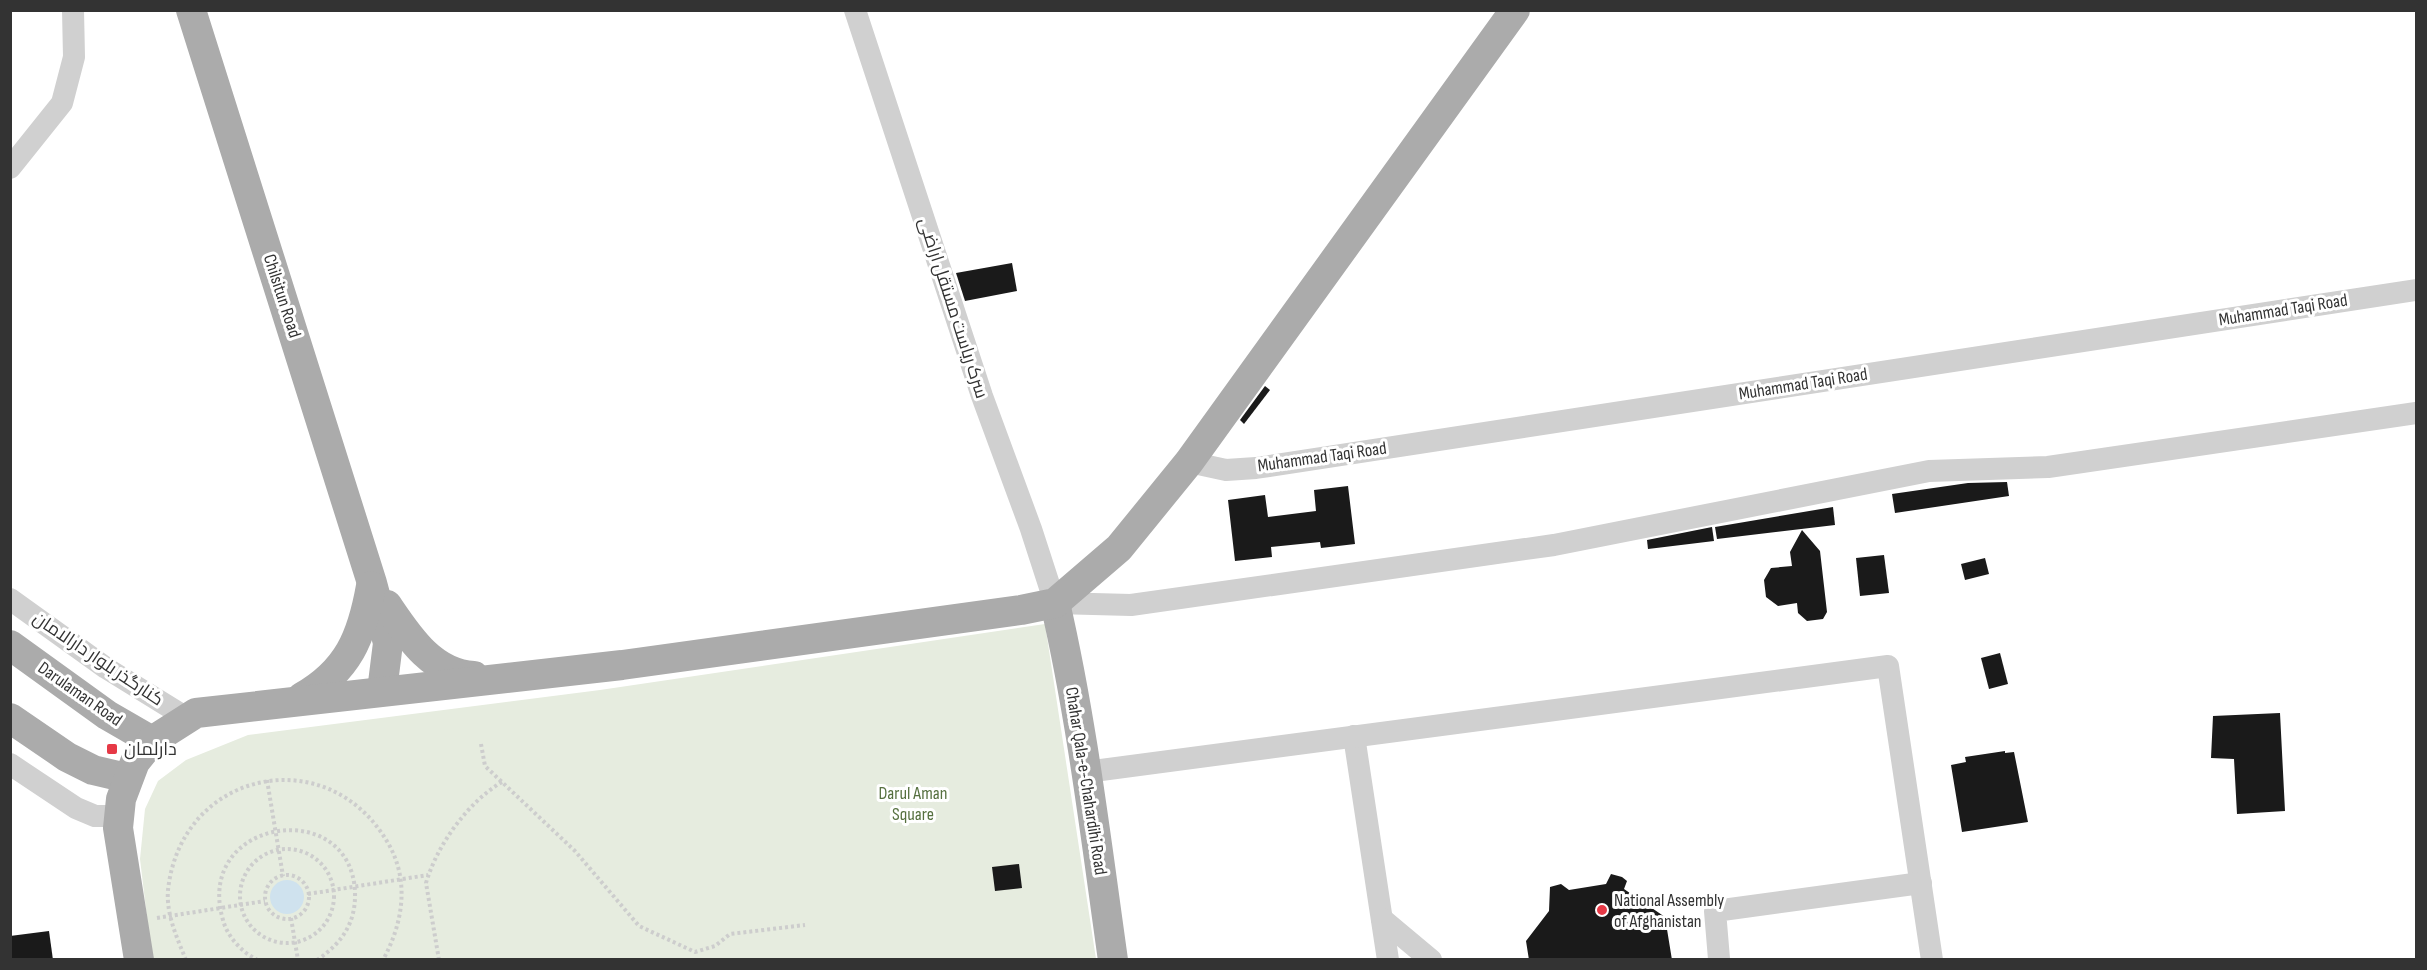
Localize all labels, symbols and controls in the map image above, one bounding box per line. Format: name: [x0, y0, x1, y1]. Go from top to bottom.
street label: سرک ریاست مستقل اراضی: [914, 215, 992, 401]
street label: Chilsitun Road: [259, 252, 305, 340]
street label: Muhammad Taqi Road: [2217, 289, 2349, 331]
street label: Muhammad Taqi Road: [1737, 363, 1869, 405]
street label: Muhammad Taqi Road: [1256, 438, 1388, 476]
street label: کنارگذر بلوار دارالامان: [29, 608, 167, 710]
street label: Darulaman Road: [34, 657, 126, 731]
street label: Chahar Qala-e-Chahardihi Road: [1061, 685, 1111, 877]
place label: دارلمان: [124, 739, 177, 760]
marker: دارلمان: [105, 742, 119, 756]
park label: Darul Aman Square: [879, 783, 947, 825]
place label: National Assembly of Afghanistan: [1614, 890, 1724, 932]
marker: National Assembly of Afghanistan: [1595, 903, 1609, 917]

